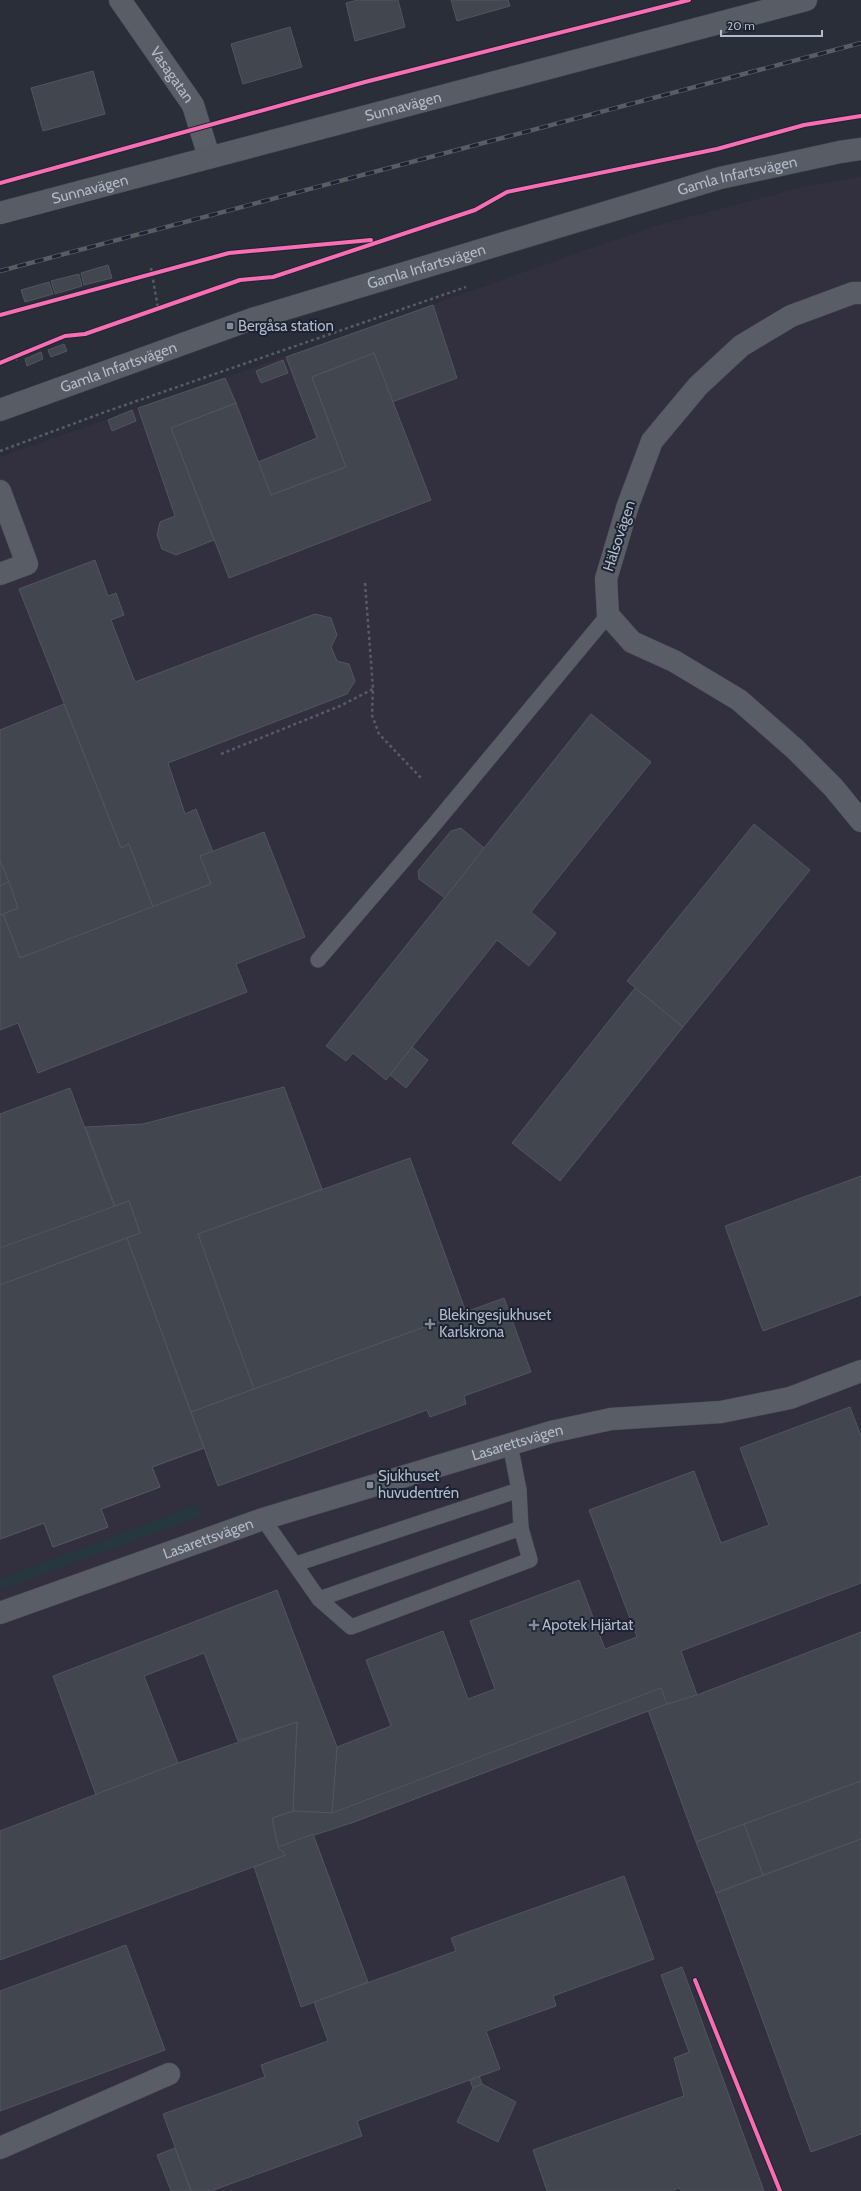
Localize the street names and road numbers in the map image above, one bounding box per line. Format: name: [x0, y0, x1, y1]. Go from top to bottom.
street label: Vasagatan: [146, 43, 198, 106]
street label: Sunnavägen: [363, 88, 443, 125]
street label: Gamla Infartsvägen: [675, 153, 799, 199]
street label: Sunnavägen: [50, 171, 130, 208]
street label: Gamla Infartsvägen: [365, 240, 488, 293]
street label: Gamla Infartsvägen: [58, 338, 179, 397]
street label: Hälsovägen: [599, 498, 639, 574]
street label: Lasarettsvägen: [469, 1421, 565, 1464]
street label: Lasarettsvägen: [160, 1514, 256, 1563]

